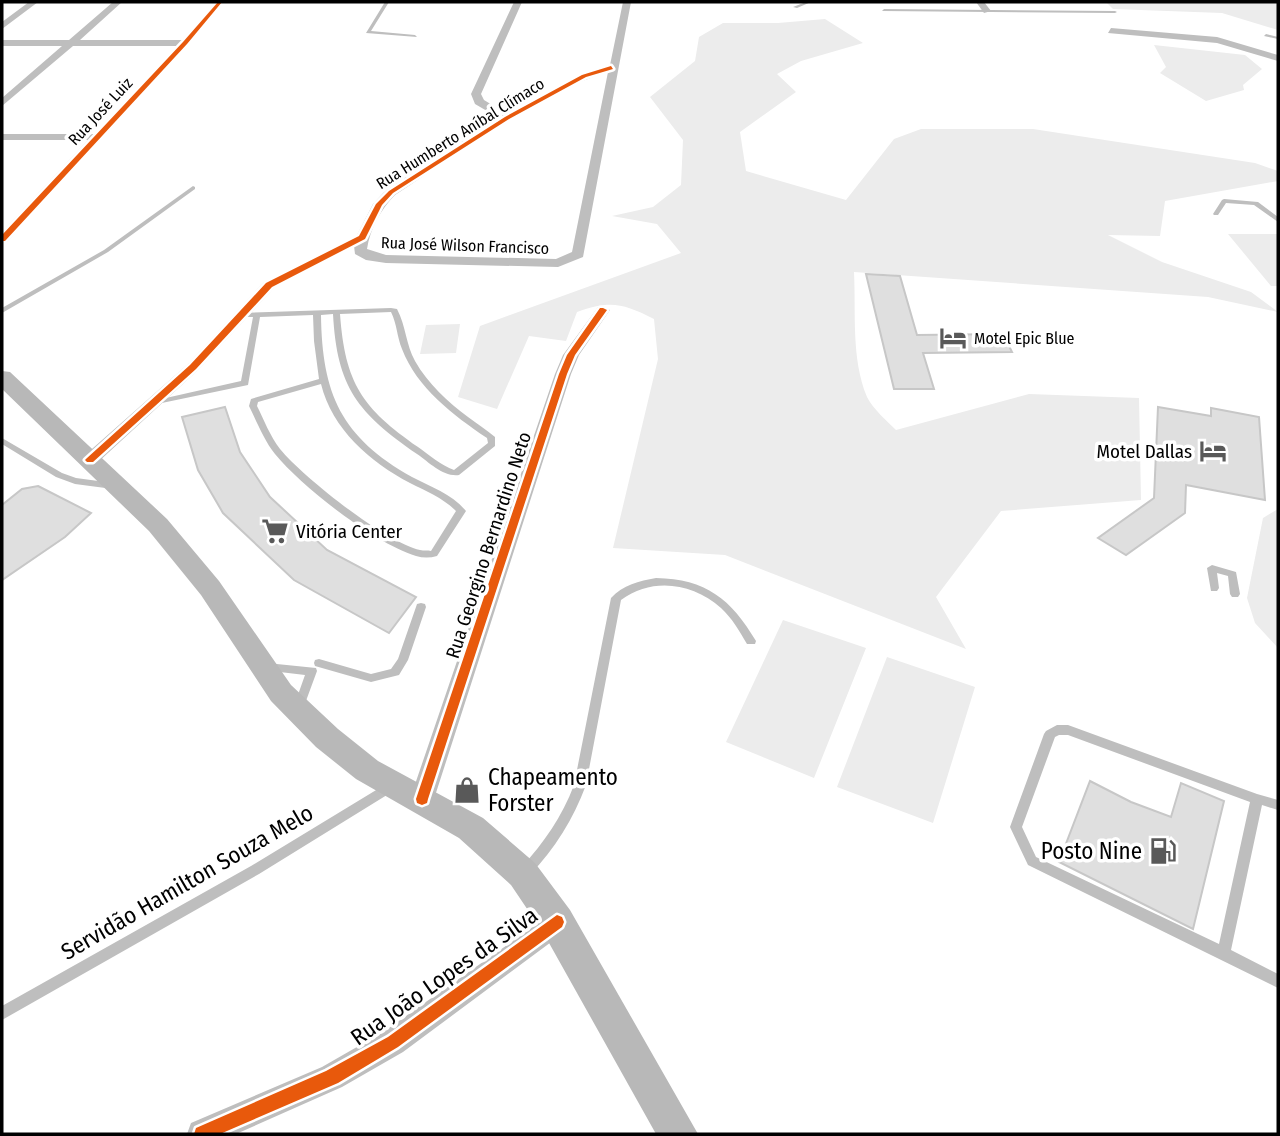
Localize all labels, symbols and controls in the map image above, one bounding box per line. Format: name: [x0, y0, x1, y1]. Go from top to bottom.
street label: Rua José Luiz: [64, 74, 136, 149]
street label: Rua Humberto Aníbal Clímaco: [373, 74, 548, 193]
street label: Rua José Wilson Francisco: [381, 233, 549, 258]
hotel icon: Motel Epic Blue: [938, 323, 968, 353]
place label: Motel Epic Blue: [974, 329, 1075, 348]
street label: Rua Georgino Bernardino Neto: [441, 429, 536, 661]
hotel icon: Motel Dallas: [1198, 436, 1228, 466]
place label: Motel Dallas: [1097, 440, 1192, 463]
supermarket icon: Vitória Center: [260, 516, 290, 546]
place label: Vitória Center: [296, 520, 403, 543]
place label: Chapeamento Forster: [488, 763, 618, 817]
shop icon: Chapeamento Forster: [452, 775, 482, 805]
street label: Servidão Hamilton Souza Melo: [56, 798, 318, 966]
fuel station icon: Posto Nine: [1148, 836, 1178, 866]
place label: Posto Nine: [1041, 837, 1142, 865]
street label: Rua João Lopes da Silva: [345, 901, 543, 1051]

